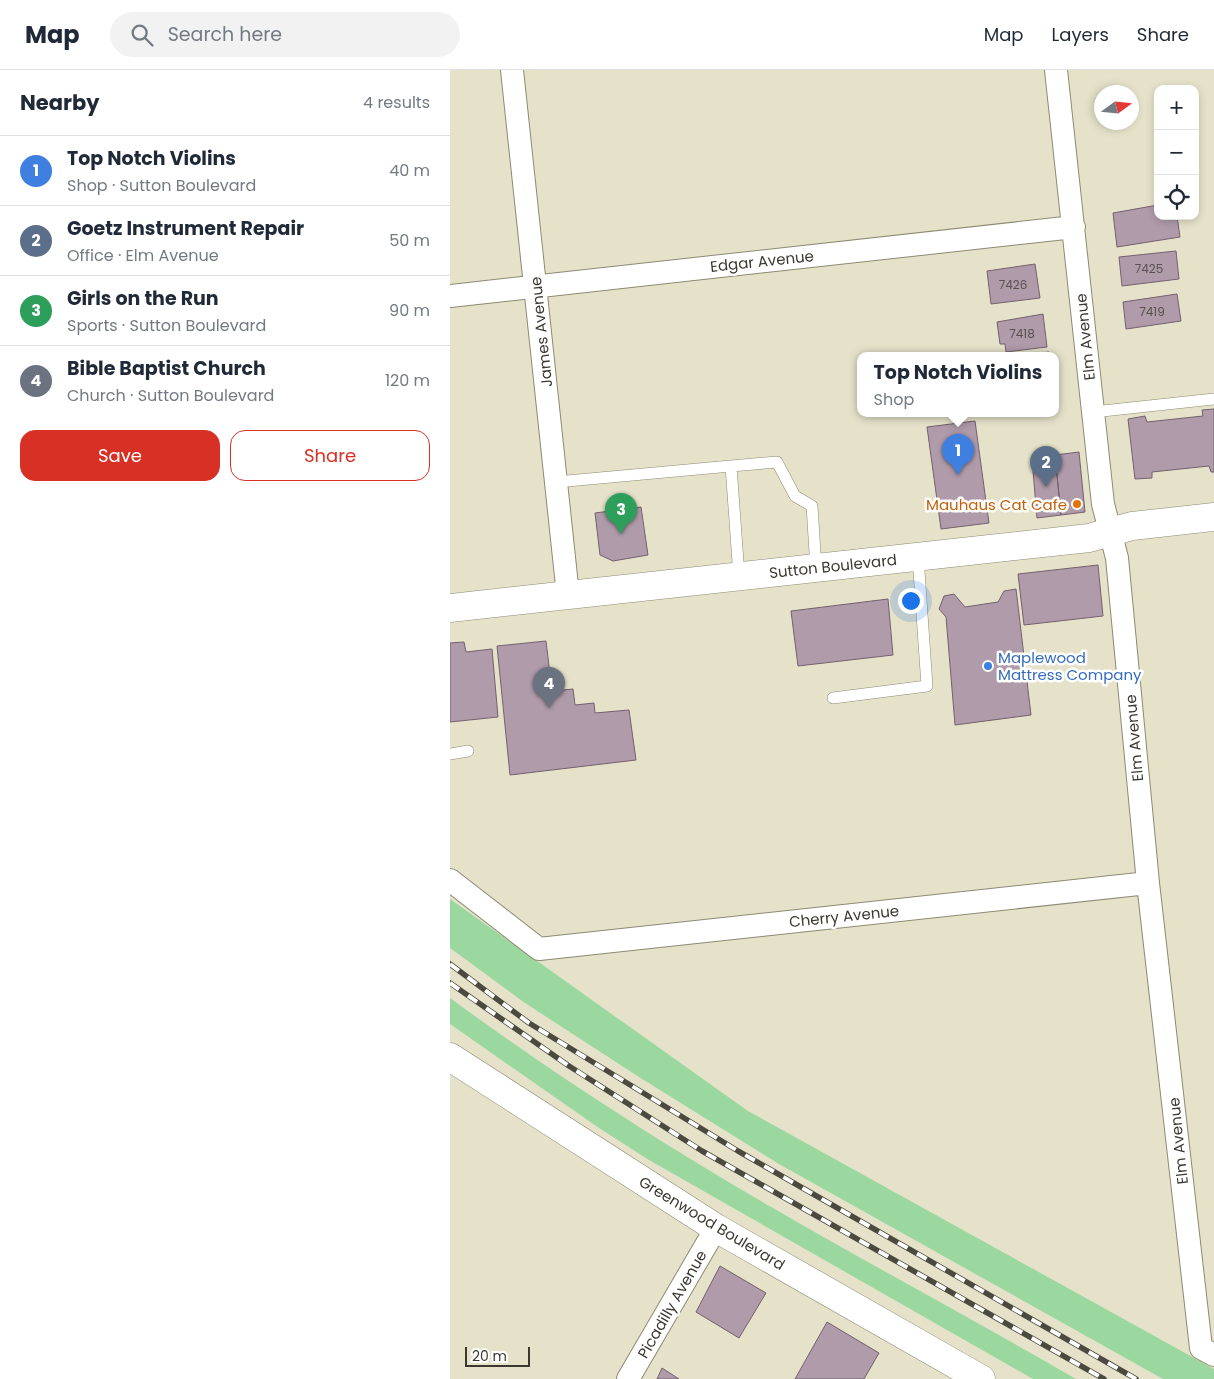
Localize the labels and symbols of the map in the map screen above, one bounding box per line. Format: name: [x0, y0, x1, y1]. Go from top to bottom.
north arrow: [1094, 85, 1139, 130]
street label: Edgar Avenue: [709, 245, 815, 277]
house number: 7425: [1135, 260, 1163, 277]
street label: James Avenue: [525, 276, 557, 388]
house number: 7426: [999, 276, 1027, 293]
street label: Elm Avenue: [1070, 293, 1100, 381]
house number: 7419: [1139, 303, 1165, 320]
house number: 7418: [1009, 325, 1035, 342]
pin: 1: [942, 434, 974, 475]
pin: 2: [1030, 446, 1062, 487]
pin: 3: [605, 493, 637, 534]
place label: Mauhaus Cat Cafe: [926, 494, 1067, 515]
marker: Mauhaus Cat Cafe: [1071, 498, 1083, 510]
street label: Sutton Boulevard: [768, 549, 898, 583]
your location: [898, 588, 924, 614]
place label: Maplewood Mattress Company: [998, 647, 1142, 685]
marker: Maplewood Mattress Company: [982, 660, 994, 672]
pin: 4: [533, 667, 565, 708]
street label: Elm Avenue: [1120, 694, 1148, 782]
street label: Cherry Avenue: [788, 900, 900, 932]
street label: Elm Avenue: [1163, 1097, 1193, 1185]
street label: Greenwood Boulevard: [635, 1171, 789, 1275]
street label: Picadilly Avenue: [633, 1246, 711, 1362]
scale bar: [465, 1344, 530, 1367]

